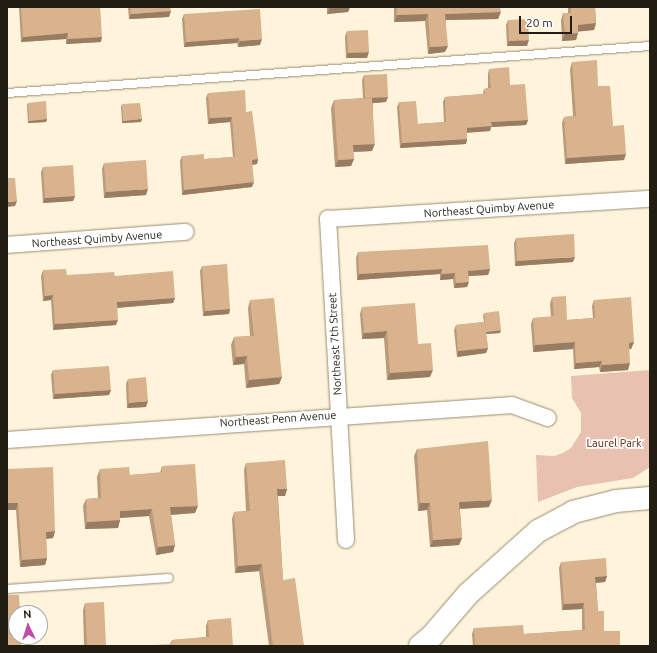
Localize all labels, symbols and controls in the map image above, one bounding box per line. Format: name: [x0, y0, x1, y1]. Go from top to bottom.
scale bar: [521, 8, 574, 34]
text: 20 m: [526, 16, 553, 29]
street label: Northeast Quimby Avenue: [423, 198, 555, 220]
street label: Northeast Quimby Avenue: [31, 228, 163, 250]
street label: Northeast 7th Street: [326, 293, 344, 395]
street label: Northeast Penn Avenue: [219, 408, 337, 430]
park label: Laurel Park: [586, 436, 642, 450]
north arrow: [8, 605, 48, 645]
text: N: [23, 608, 32, 620]

